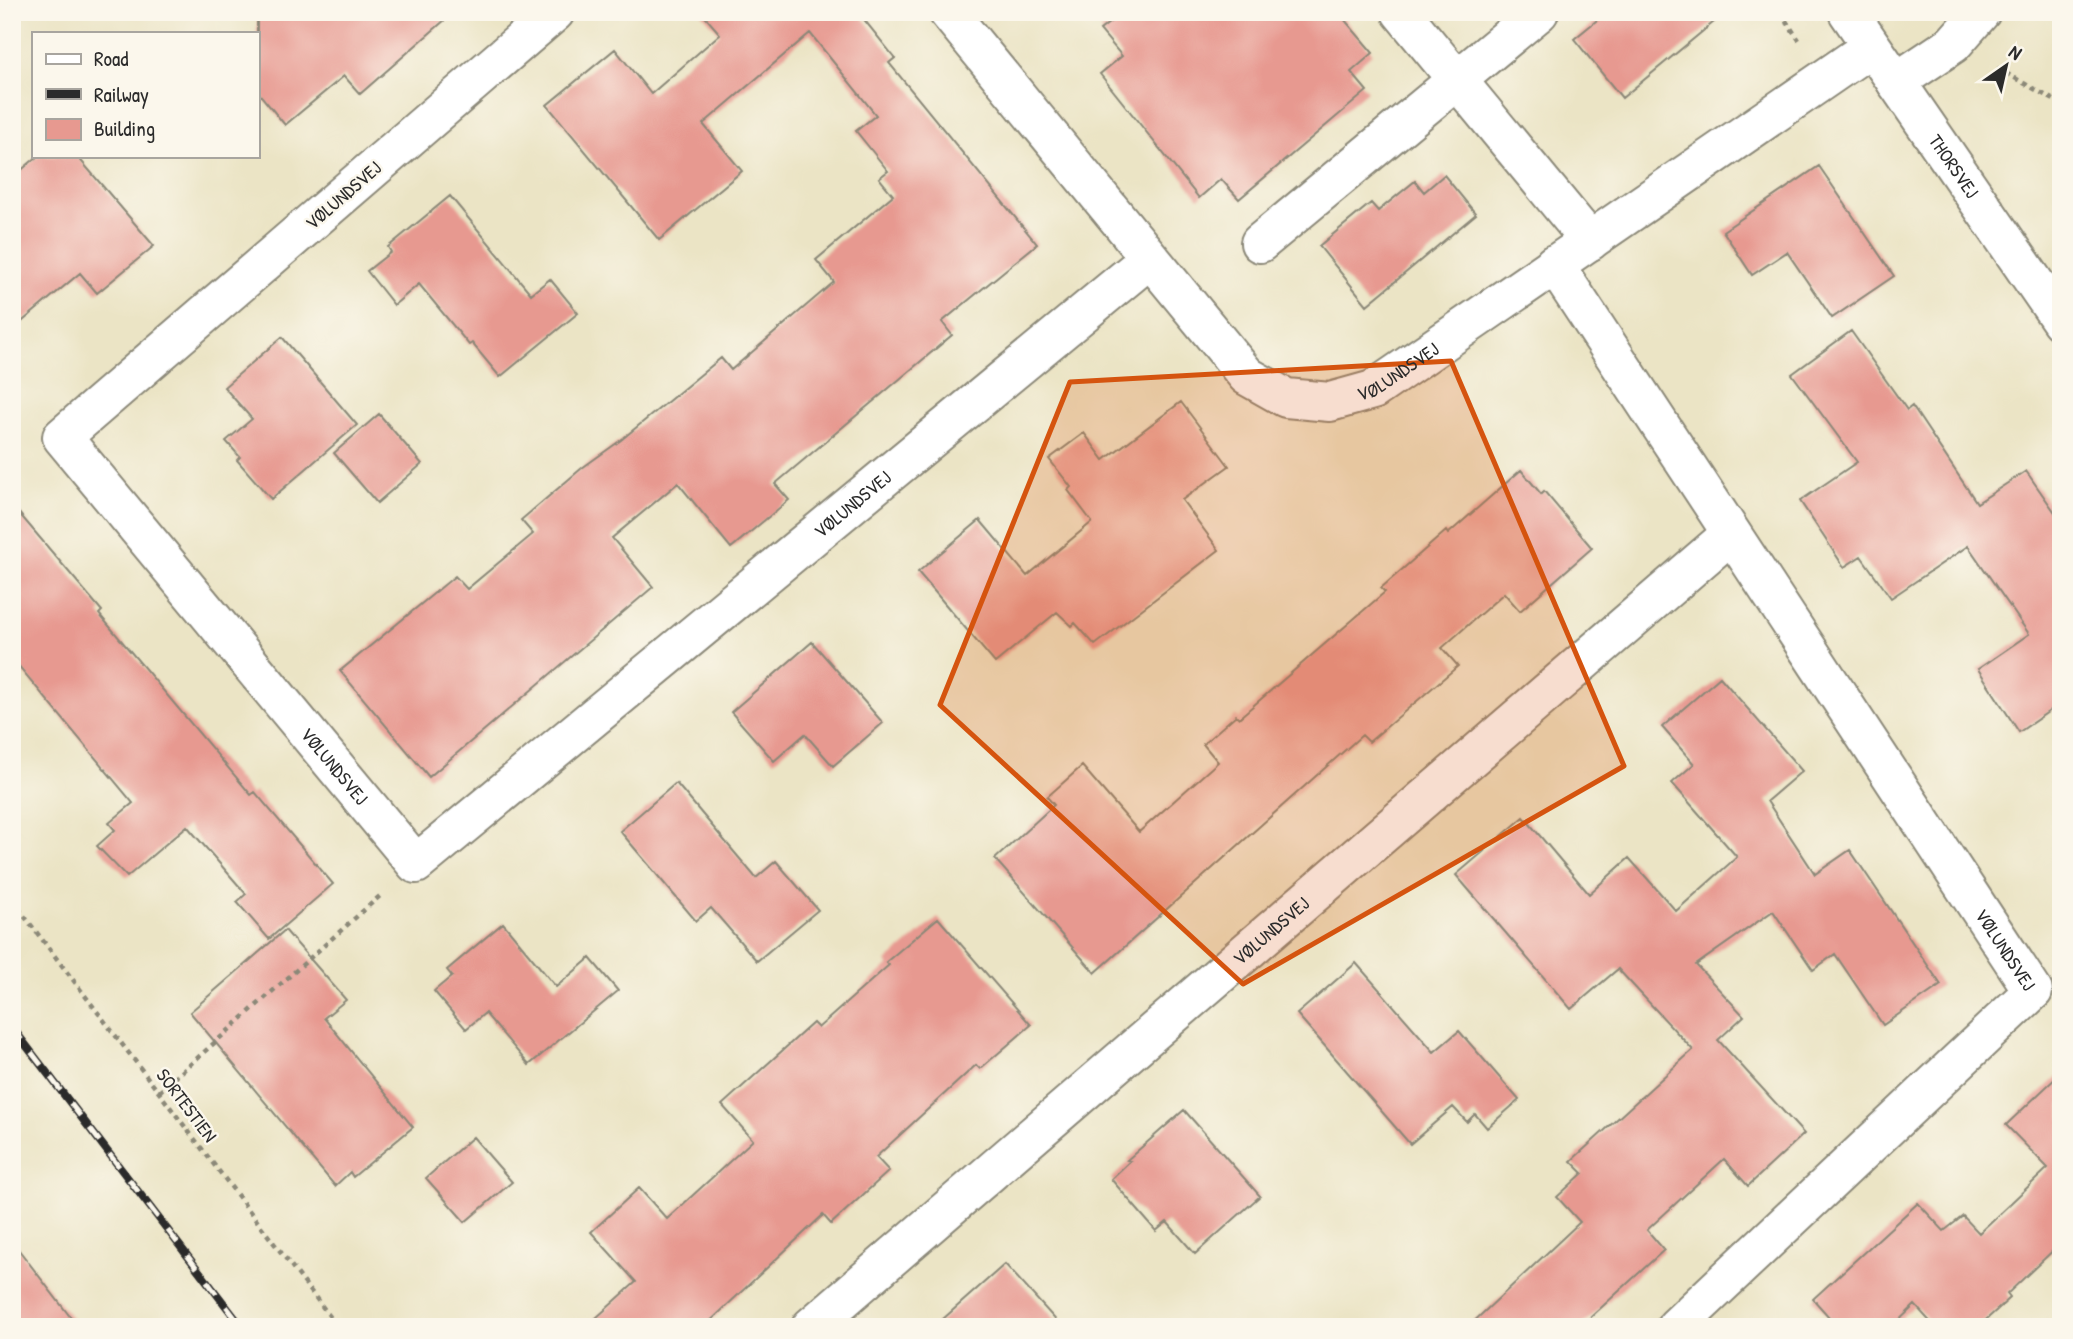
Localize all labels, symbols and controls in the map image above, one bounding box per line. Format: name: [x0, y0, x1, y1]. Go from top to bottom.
legend: [32, 32, 259, 158]
north arrow: [1972, 32, 2042, 102]
text: N: [2004, 38, 2027, 66]
text: Road: [94, 44, 128, 73]
text: Railway: [94, 80, 149, 109]
text: Building: [94, 114, 155, 143]
street label: THORSVEJ: [1923, 129, 1985, 203]
street label: VØLUNDSVEJ: [299, 155, 387, 235]
street label: VØLUNDSVEJ: [1354, 336, 1444, 407]
street label: VØLUNDSVEJ: [808, 464, 896, 544]
street label: VØLUNDSVEJ: [295, 722, 374, 810]
street label: VØLUNDSVEJ: [1227, 890, 1314, 971]
street label: VØLUNDSVEJ: [1969, 904, 2042, 996]
street label: SORTESTIEN: [151, 1063, 223, 1147]

